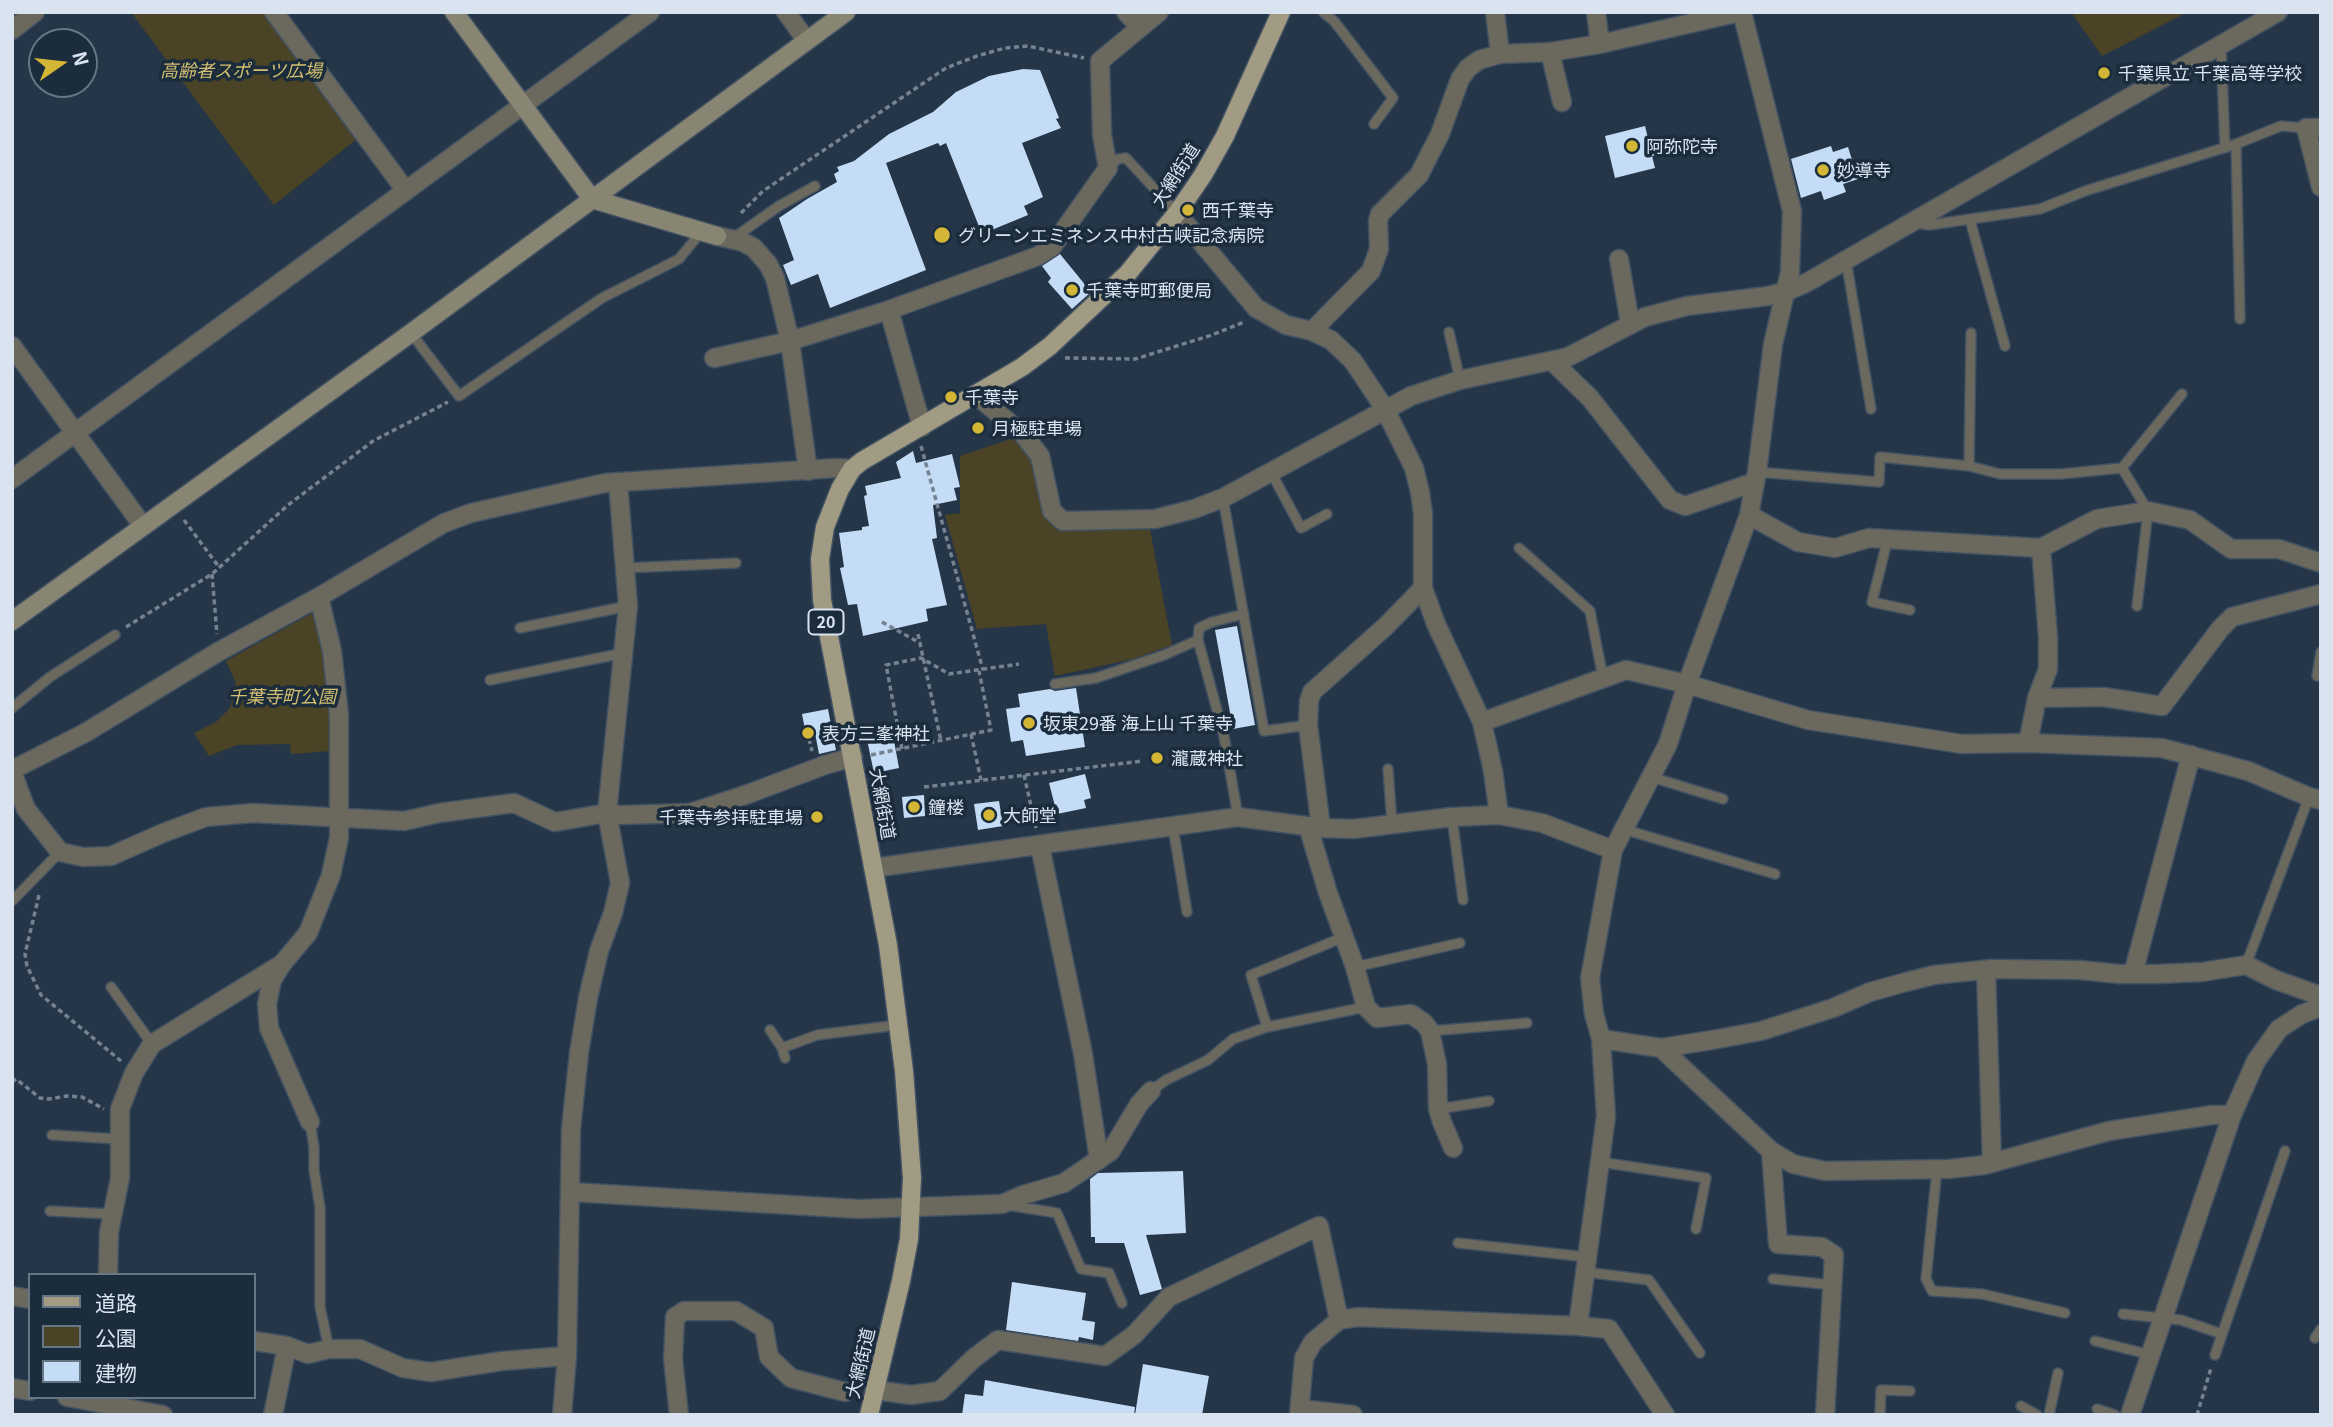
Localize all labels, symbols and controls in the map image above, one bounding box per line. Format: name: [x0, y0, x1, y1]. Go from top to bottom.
north arrow: [28, 28, 98, 98]
text: N: [67, 48, 97, 68]
park label: 高齢者スポーツ広場: [160, 59, 322, 81]
place label: 千葉県立 千葉高等学校: [2118, 62, 2302, 84]
marker: 千葉県立 千葉高等学校: [2096, 65, 2112, 81]
place label: 阿弥陀寺: [1646, 135, 1718, 157]
marker: 阿弥陀寺: [1624, 138, 1640, 154]
street label: 大網街道: [1146, 139, 1204, 211]
place label: 妙導寺: [1837, 159, 1891, 181]
marker: 妙導寺: [1815, 162, 1831, 178]
place label: 西千葉寺: [1202, 199, 1274, 221]
marker: 西千葉寺: [1180, 202, 1196, 218]
place label: グリーンエミネンス中村古峡記念病院: [958, 224, 1264, 246]
marker: グリーンエミネンス中村古峡記念病院: [932, 225, 952, 245]
place label: 千葉寺町郵便局: [1086, 279, 1212, 301]
marker: 千葉寺町郵便局: [1064, 282, 1080, 298]
place label: 千葉寺: [965, 386, 1019, 408]
marker: 千葉寺: [943, 389, 959, 405]
place label: 月極駐車場: [992, 417, 1082, 439]
marker: 月極駐車場: [970, 420, 986, 436]
road number: 20: [808, 610, 844, 635]
park label: 千葉寺町公園: [228, 685, 336, 707]
place label: 坂東29番 海上山 千葉寺: [1043, 712, 1233, 734]
marker: 坂東29番 海上山 千葉寺: [1021, 715, 1037, 731]
place label: 表方三峯神社: [822, 722, 930, 744]
marker: 表方三峯神社: [800, 725, 816, 741]
place label: 瀧蔵神社: [1171, 747, 1243, 769]
marker: 瀧蔵神社: [1149, 750, 1165, 766]
street label: 大網街道: [866, 767, 900, 841]
place label: 鐘楼: [928, 796, 964, 818]
marker: 鐘楼: [906, 799, 922, 815]
place label: 大師堂: [1003, 804, 1057, 826]
place label: 千葉寺参拝駐車場: [659, 806, 803, 828]
marker: 大師堂: [981, 807, 997, 823]
marker: 千葉寺参拝駐車場: [809, 809, 825, 825]
legend: [28, 1273, 256, 1399]
text: 道路: [95, 1287, 137, 1317]
text: 公園: [95, 1322, 137, 1352]
street label: 大網街道: [841, 1325, 879, 1401]
text: 建物: [95, 1357, 137, 1387]

